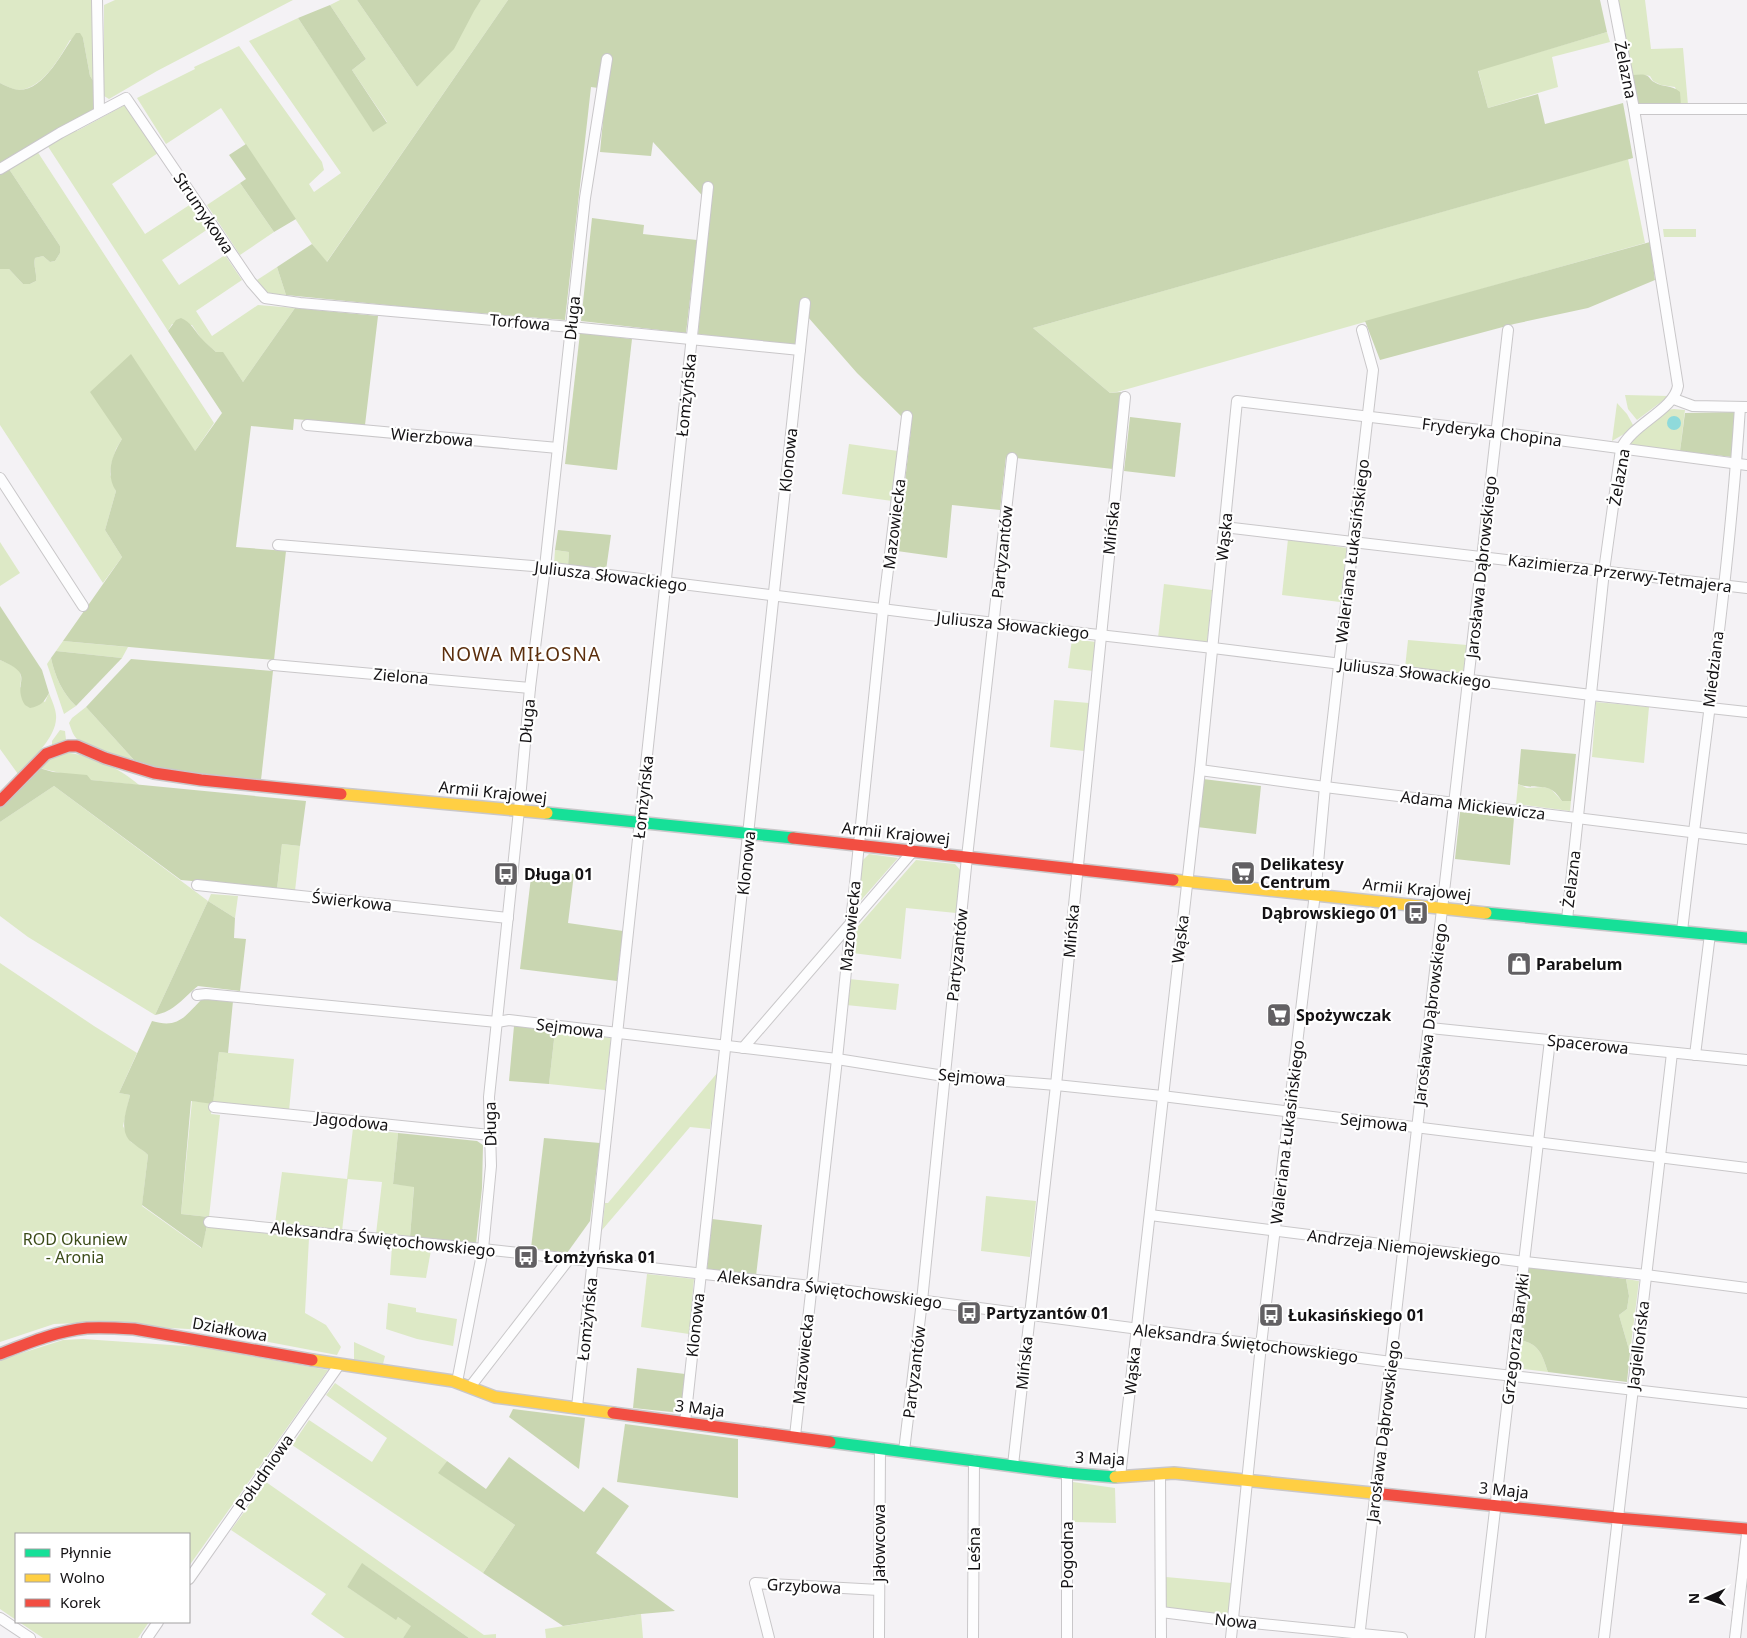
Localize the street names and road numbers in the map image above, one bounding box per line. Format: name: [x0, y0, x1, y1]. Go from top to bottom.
street label: Żelazna: [1610, 40, 1642, 100]
street label: Strumykowa: [169, 168, 239, 258]
street label: Długa: [559, 295, 585, 341]
street label: Torfowa: [489, 308, 551, 336]
street label: Łomżyńska: [671, 352, 701, 438]
street label: Fryderyka Chopina: [1421, 412, 1563, 452]
street label: Wierzbowa: [390, 422, 474, 452]
street label: Klonowa: [774, 427, 802, 493]
street label: Żelazna: [1603, 447, 1635, 507]
street label: Waleriana Łukasińskiego: [1330, 457, 1374, 645]
street label: Jarosława Dąbrowskiego: [1460, 475, 1502, 661]
street label: Mazowiecka: [878, 477, 910, 571]
street label: Mińska: [1097, 500, 1125, 556]
street label: Partyzantów: [986, 504, 1018, 600]
street label: Wąska: [1211, 512, 1237, 562]
street label: Kazimierza Przerwy-Tetmajera: [1507, 548, 1733, 598]
street label: Juliusza Słowackiego: [532, 555, 688, 596]
street label: Juliusza Słowackiego: [934, 606, 1090, 644]
street label: Miedziana: [1697, 629, 1729, 709]
street label: Juliusza Słowackiego: [1336, 652, 1492, 693]
street label: Zielona: [373, 663, 429, 689]
street label: Długa: [514, 698, 540, 744]
street label: Łomżyńska: [628, 754, 658, 840]
street label: Armii Krajowej: [438, 775, 548, 809]
street label: Adama Mickiewicza: [1399, 785, 1547, 825]
street label: Armii Krajowej: [841, 816, 951, 850]
street label: Klonowa: [732, 830, 760, 896]
street label: Żelazna: [1557, 849, 1585, 909]
street label: Armii Krajowej: [1362, 872, 1472, 906]
street label: Mazowiecka: [834, 879, 866, 973]
street label: Świerkowa: [311, 886, 393, 916]
street label: Mińska: [1058, 903, 1084, 959]
street label: Partyzantów: [941, 907, 973, 1003]
street label: Wąska: [1166, 913, 1194, 965]
street label: Jarosława Dąbrowskiego: [1408, 922, 1452, 1108]
street label: Sejmowa: [535, 1013, 605, 1043]
street label: Spacerowa: [1546, 1029, 1630, 1059]
street label: Waleriana Łukasińskiego: [1265, 1038, 1309, 1226]
street label: Sejmowa: [937, 1063, 1007, 1091]
street label: Długa: [479, 1102, 501, 1146]
street label: Jagodowa: [312, 1106, 390, 1136]
street label: Sejmowa: [1339, 1108, 1409, 1136]
street label: Aleksandra Świętochowskiego: [269, 1216, 497, 1262]
street label: Andrzeja Niemojewskiego: [1306, 1224, 1502, 1270]
street label: Aleksandra Świętochowskiego: [716, 1264, 944, 1314]
street label: Grzegorza Baryłki: [1496, 1272, 1534, 1406]
street label: Łomżyńska: [572, 1276, 602, 1362]
street label: Klonowa: [681, 1292, 709, 1358]
street label: Jagiellońska: [1621, 1299, 1654, 1393]
street label: Działkowa: [191, 1312, 269, 1346]
street label: Mazowiecka: [787, 1312, 819, 1406]
street label: Aleksandra Świętochowskiego: [1132, 1318, 1360, 1368]
street label: Partyzantów: [897, 1324, 931, 1420]
street label: Mińska: [1010, 1335, 1038, 1391]
street label: Jarosława Dąbrowskiego: [1361, 1339, 1405, 1525]
street label: Wąska: [1119, 1346, 1145, 1396]
street label: 3 Maja: [674, 1394, 726, 1422]
street label: Południowa: [230, 1430, 298, 1514]
street label: 3 Maja: [1075, 1446, 1125, 1470]
street label: 3 Maja: [1478, 1476, 1530, 1504]
street label: Jałowcowa: [868, 1504, 890, 1584]
street label: Pogodna: [1056, 1521, 1078, 1589]
street label: Leśna: [963, 1527, 985, 1571]
street label: Grzybowa: [766, 1573, 842, 1599]
street label: Nowa: [1213, 1608, 1259, 1634]

